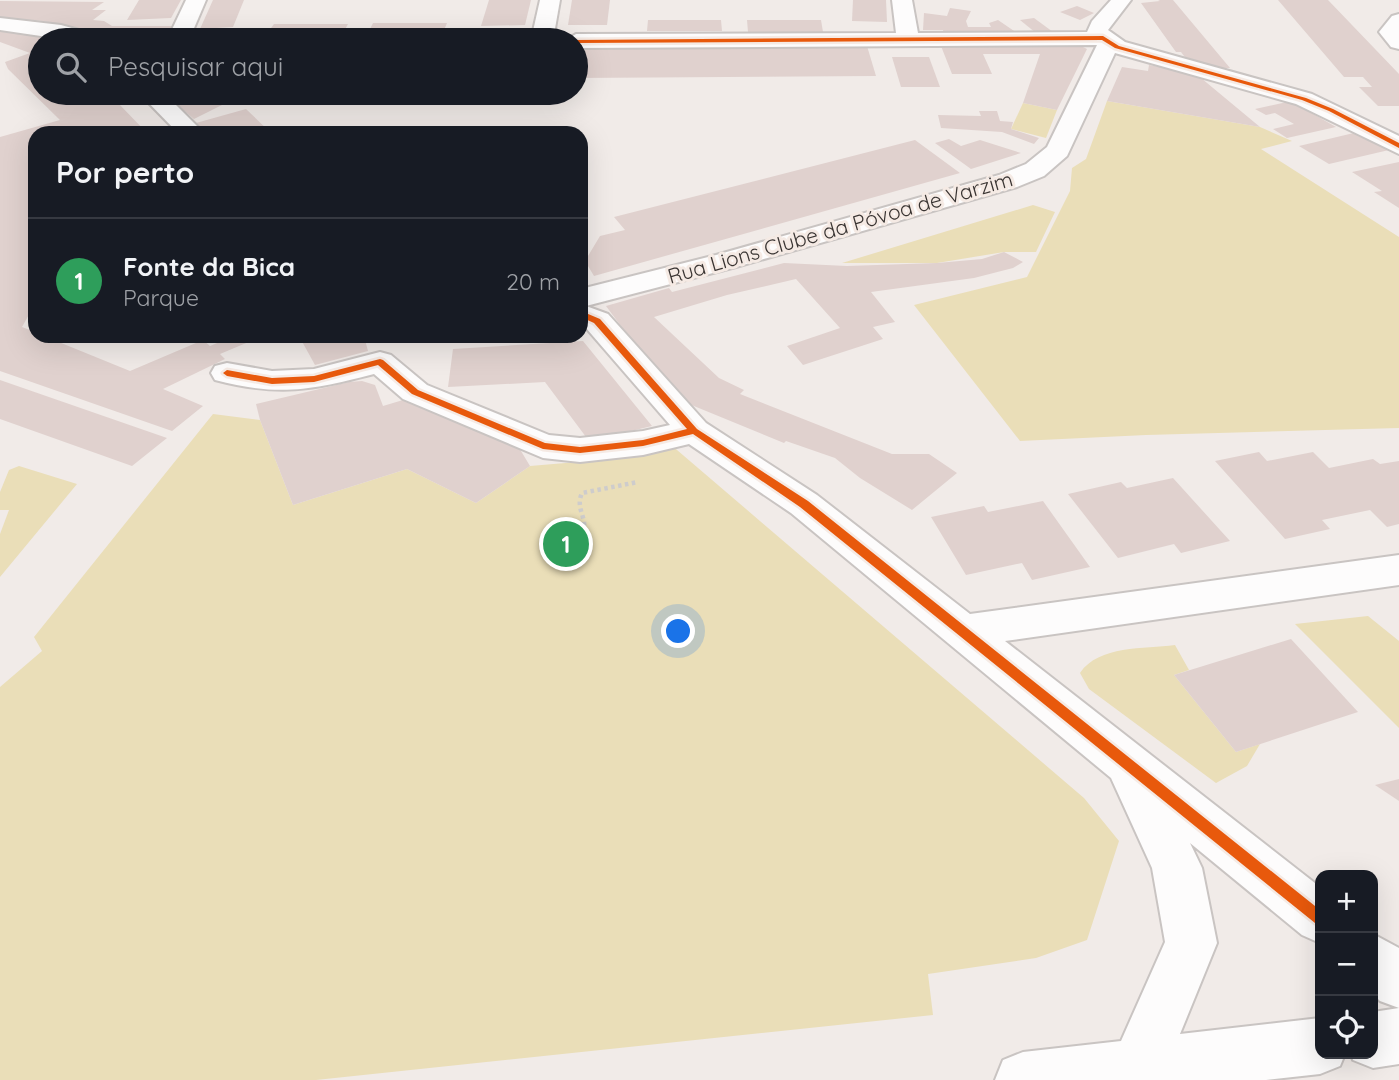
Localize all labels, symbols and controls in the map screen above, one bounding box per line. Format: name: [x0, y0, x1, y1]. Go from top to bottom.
search box: [28, 28, 588, 105]
icon: search: [52, 48, 90, 86]
text: Pesquisar aqui: [108, 50, 283, 83]
text: Por perto: [56, 153, 194, 191]
street label: Rua Lions Clube da Póvoa de Varzim: [664, 165, 1016, 289]
text: Fonte da Bica: [123, 250, 295, 283]
text: 1: [75, 267, 83, 296]
text: 20 m: [506, 267, 560, 296]
text: Parque: [123, 283, 199, 312]
pin: 1: [543, 518, 589, 570]
your location: [661, 614, 695, 648]
map controls: [1315, 870, 1378, 1059]
button: +: [1315, 870, 1378, 933]
button: −: [1315, 933, 1378, 996]
button: locate: [1315, 996, 1378, 1059]

